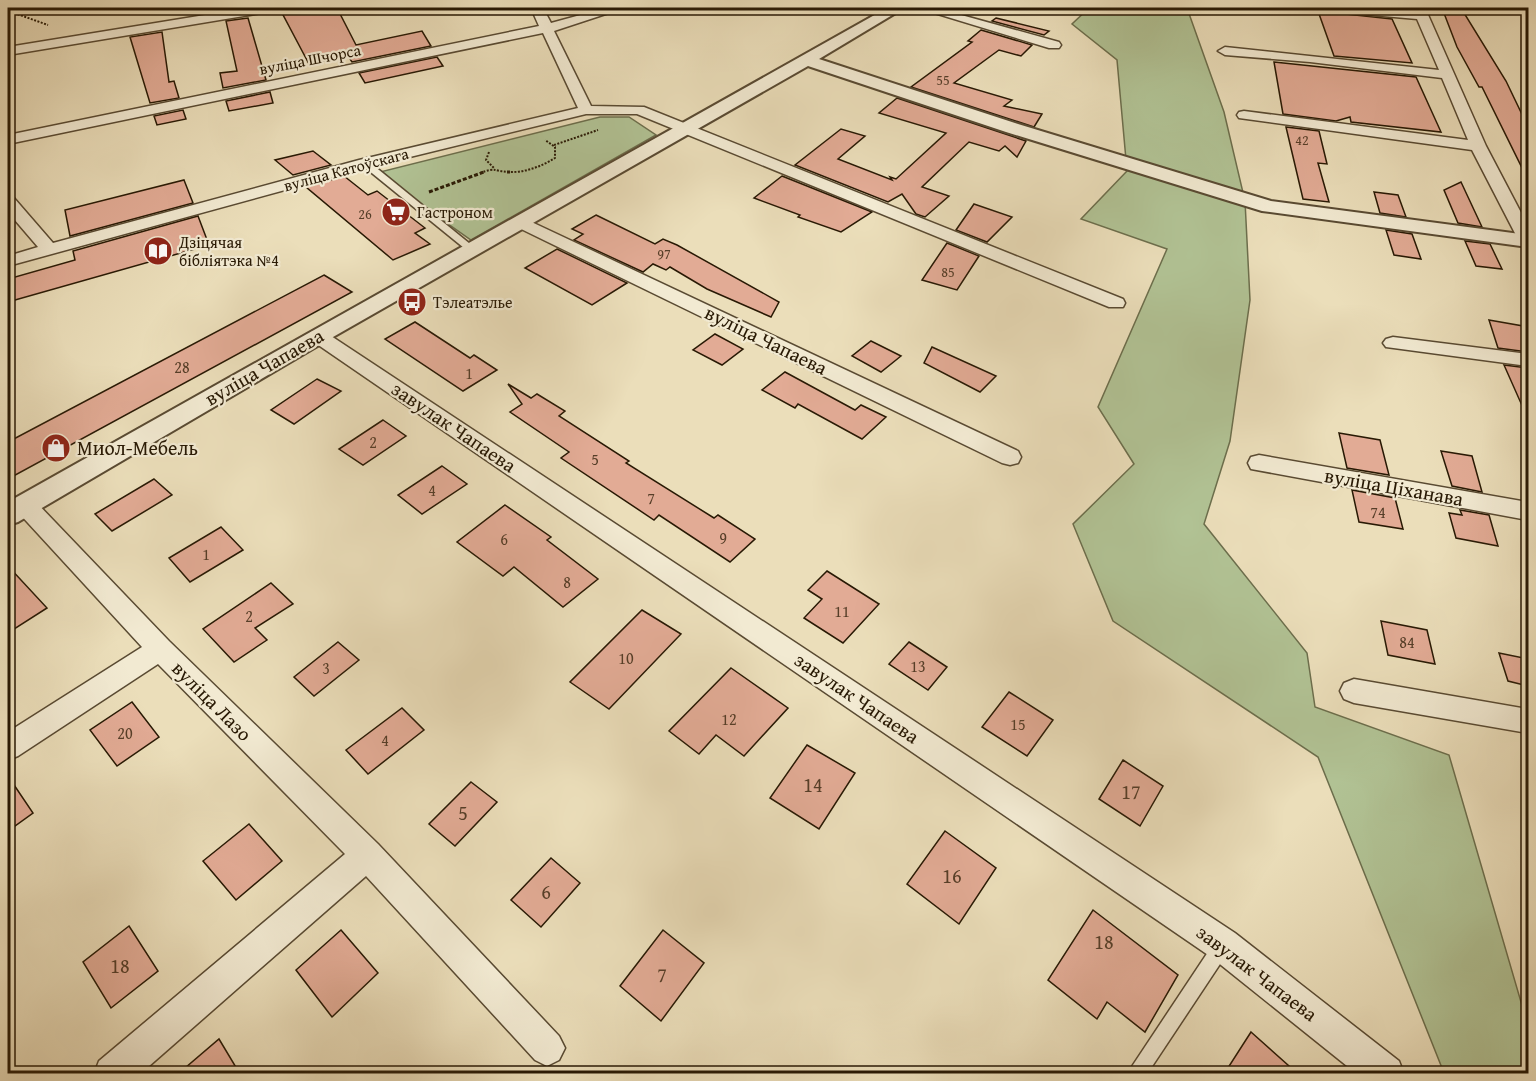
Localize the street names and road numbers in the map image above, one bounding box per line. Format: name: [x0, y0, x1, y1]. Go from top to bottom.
street label: вуліца Шчорса: [257, 37, 363, 81]
street label: вуліца Катоўскага: [281, 141, 412, 197]
street label: вуліца Чапаева: [700, 297, 833, 382]
street label: вуліца Чапаева: [199, 321, 329, 412]
street label: завулак Чапаева: [386, 374, 523, 479]
street label: вуліца Ціханава: [1322, 460, 1466, 513]
street label: завулак Чапаева: [789, 645, 926, 750]
street label: вуліца Лазо: [166, 654, 259, 747]
street label: завулак Чапаева: [1191, 917, 1324, 1028]

